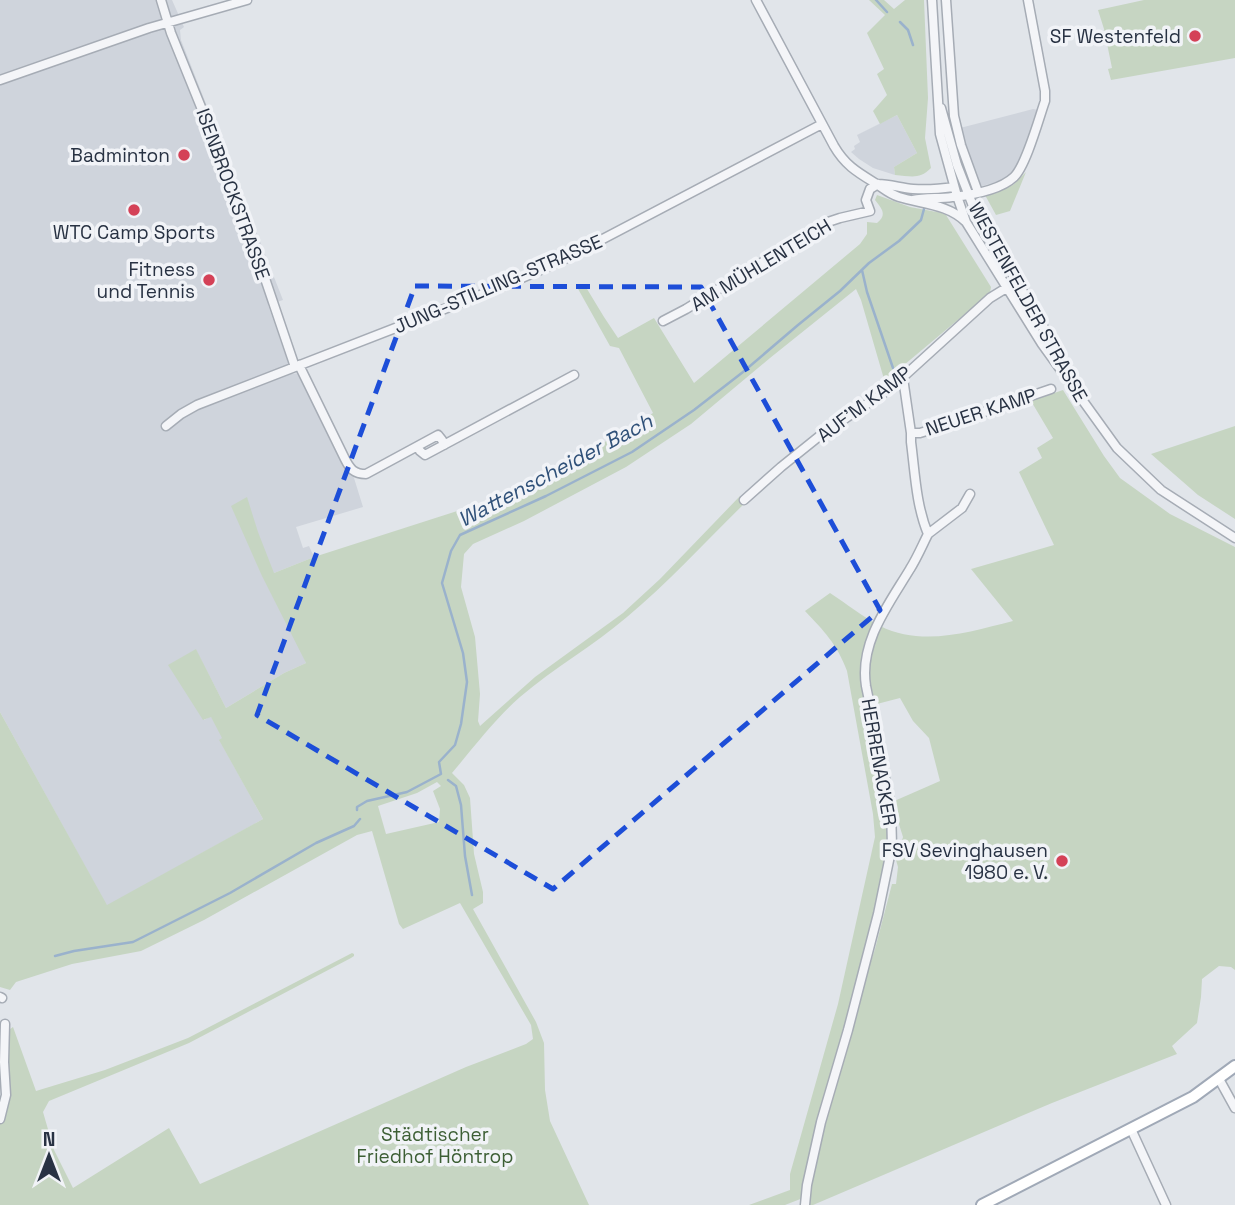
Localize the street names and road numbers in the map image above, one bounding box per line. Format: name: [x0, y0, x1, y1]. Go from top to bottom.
street label: ISENBROCKSTRASSE: [190, 105, 276, 283]
street label: WESTENFELDER STRASSE: [963, 198, 1093, 406]
street label: AM MÜHLENTEICH: [686, 213, 836, 317]
street label: JUNG-STILLING-STRASSE: [390, 229, 606, 339]
street label: AUF'M KAMP: [812, 360, 916, 448]
street label: NEUER KAMP: [922, 382, 1040, 442]
street label: HERRENACKER: [856, 696, 902, 828]

